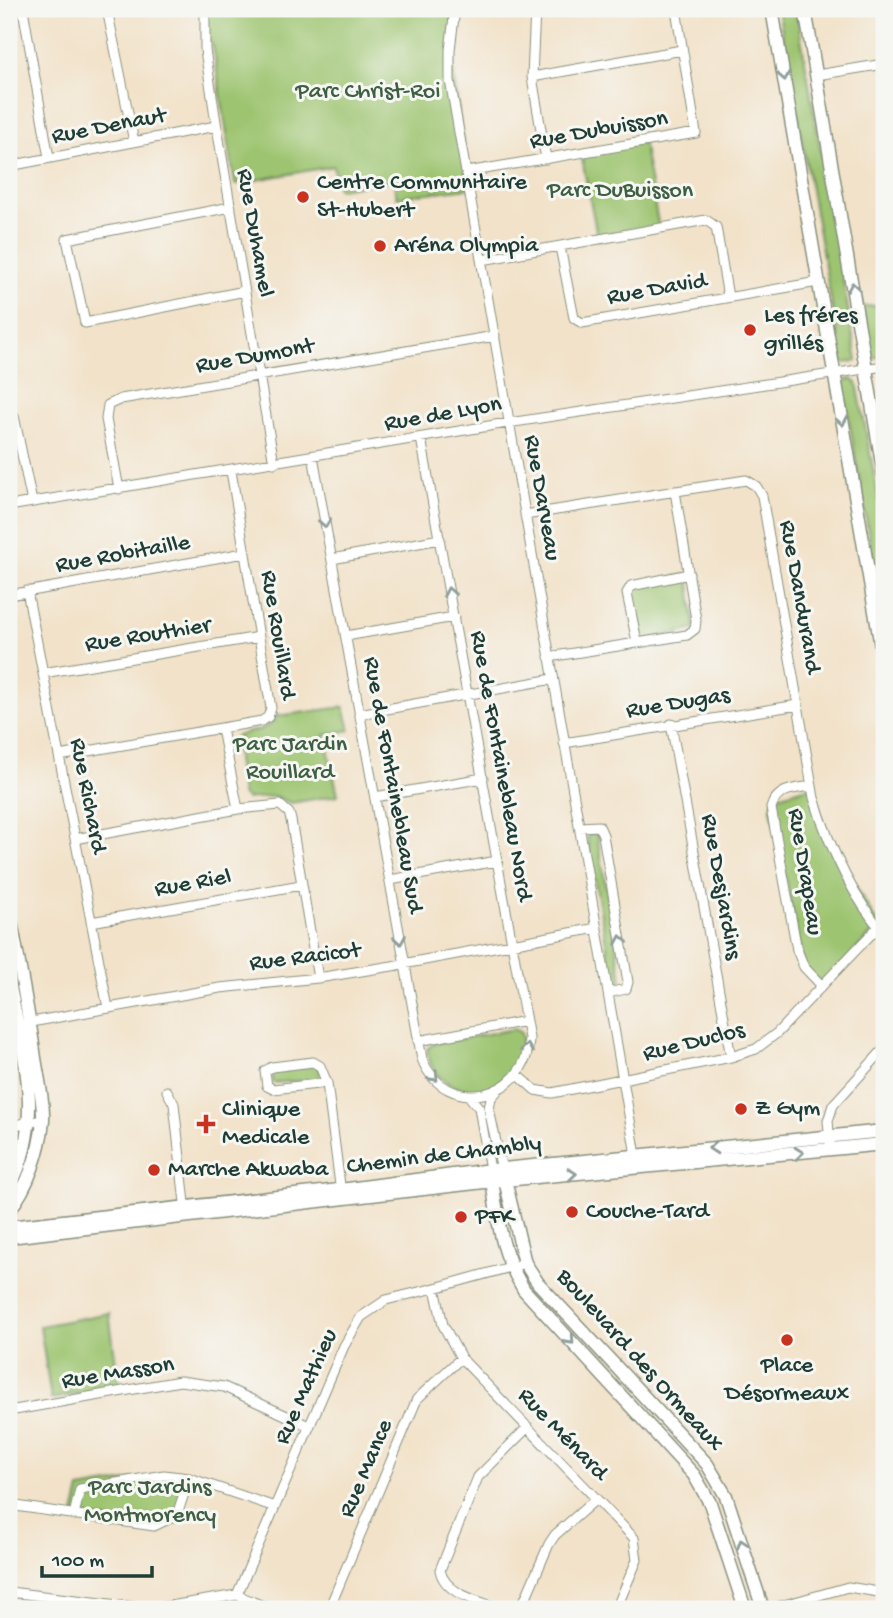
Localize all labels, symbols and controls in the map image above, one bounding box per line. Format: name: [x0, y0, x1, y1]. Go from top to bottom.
one-way arrow: [776, 70, 791, 82]
park label: Parc Christ-Roi: [295, 78, 440, 107]
street label: Rue Denaut: [49, 101, 171, 152]
street label: Rue Dubuisson: [528, 105, 671, 157]
street label: Rue Duhamel: [228, 167, 280, 299]
place label: Centre Communitaire St-Hubert: [317, 169, 527, 226]
park label: Parc DuBuisson: [546, 177, 694, 206]
marker: Centre Communitaire St-Hubert: [295, 189, 311, 205]
place label: Aréna Olympia: [394, 232, 539, 261]
marker: Aréna Olympia: [372, 238, 388, 254]
street label: Rue David: [605, 267, 711, 313]
one-way arrow: [846, 281, 861, 293]
place label: Les fréres grillés: [764, 302, 859, 359]
marker: Les fréres grillés: [742, 322, 758, 338]
street label: Rue Dumont: [194, 332, 319, 382]
street label: Rue de Lyon: [382, 390, 504, 440]
one-way arrow: [834, 415, 849, 427]
street label: Rue Darveau: [516, 433, 566, 563]
one-way arrow: [317, 517, 332, 529]
street label: Rue Dandurand: [771, 518, 827, 678]
street label: Rue Robitaille: [53, 529, 193, 581]
street label: Rue Rouillard: [253, 569, 302, 703]
one-way arrow: [442, 586, 457, 598]
street label: Rue Routhier: [83, 611, 215, 660]
street label: Rue de Fontainebleau Nord: [462, 629, 538, 905]
street label: Rue de Fontainebleau Sud: [355, 655, 429, 917]
street label: Rue Dugas: [624, 681, 733, 727]
park label: Parc Jardin Rouillard: [232, 731, 348, 788]
street label: Rue Richard: [62, 736, 113, 858]
street label: Rue Drapeau: [780, 806, 828, 938]
street label: Rue Desjardins: [693, 812, 747, 963]
street label: Rue Riel: [152, 863, 234, 905]
one-way arrow: [392, 934, 407, 946]
one-way arrow: [614, 934, 629, 946]
street label: Rue Racicot: [248, 937, 364, 979]
street label: Rue Duclos: [640, 1016, 749, 1070]
one-way arrow: [519, 1042, 534, 1054]
one-way arrow: [426, 1069, 438, 1082]
place label: Z Gym: [755, 1095, 820, 1124]
place label: Clinique Medicale: [222, 1096, 310, 1153]
marker: Z Gym: [733, 1101, 749, 1117]
marker: Clinique Medicale: [196, 1114, 216, 1134]
street label: Chemin de Chambly: [345, 1130, 543, 1182]
one-way arrow: [707, 1140, 719, 1155]
one-way arrow: [794, 1146, 805, 1161]
place label: Marche Akwaba: [168, 1156, 329, 1185]
marker: Marche Akwaba: [146, 1162, 162, 1178]
one-way arrow: [567, 1166, 578, 1181]
place label: Couche-Tard: [586, 1198, 711, 1227]
place label: PFK: [474, 1203, 517, 1232]
marker: Couche-Tard: [564, 1204, 580, 1220]
marker: PFK: [453, 1209, 469, 1225]
street label: Boulevard des Ormeaux: [548, 1263, 729, 1459]
street label: Rue Mathieu: [269, 1325, 345, 1449]
one-way arrow: [562, 1332, 574, 1345]
marker: Place Désormeaux: [779, 1332, 795, 1348]
street label: Rue Masson: [60, 1351, 177, 1397]
place label: Place Désormeaux: [723, 1352, 850, 1409]
street label: Rue Ménard: [511, 1382, 615, 1489]
street label: Rue Mance: [333, 1415, 401, 1522]
park label: Parc Jardins Montmorency: [84, 1474, 216, 1531]
scale bar: [42, 1534, 152, 1578]
one-way arrow: [736, 1539, 750, 1551]
text: 100 m: [51, 1550, 104, 1575]

